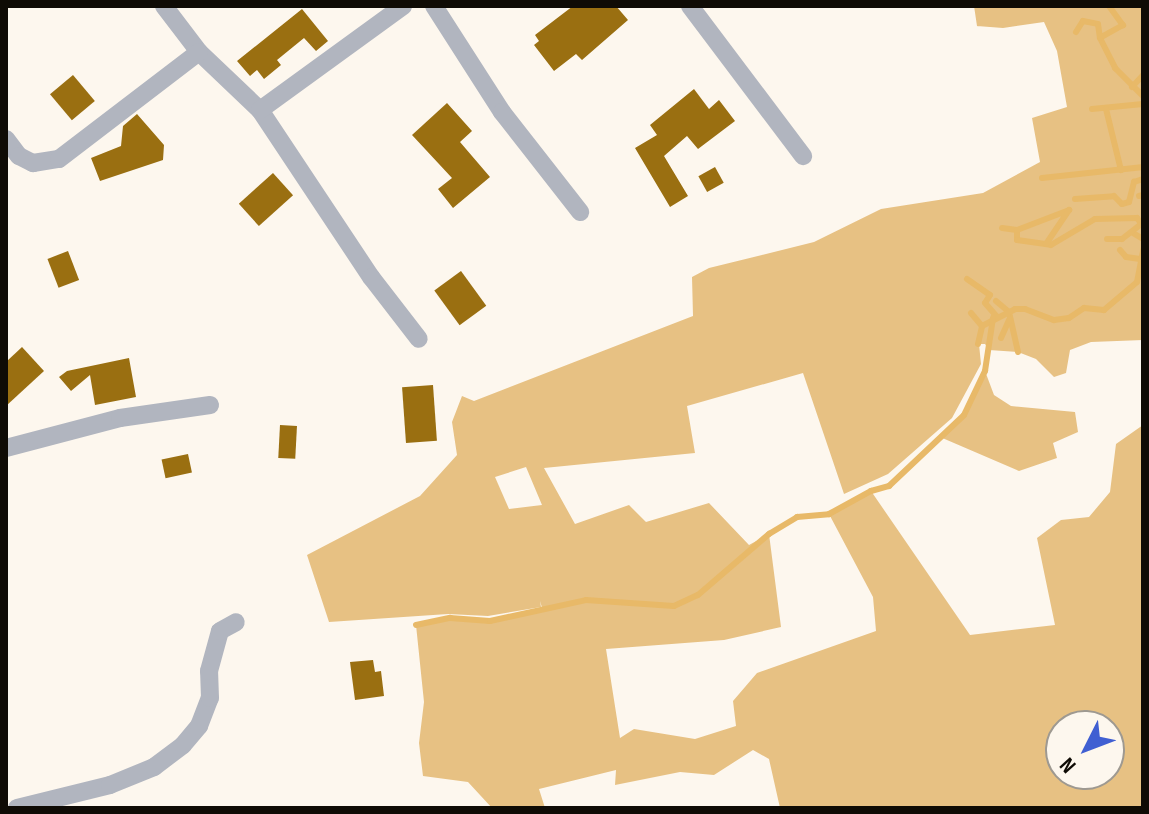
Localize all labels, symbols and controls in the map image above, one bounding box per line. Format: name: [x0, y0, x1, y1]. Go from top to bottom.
north arrow: [1045, 710, 1125, 790]
text: N: [1054, 752, 1082, 778]

